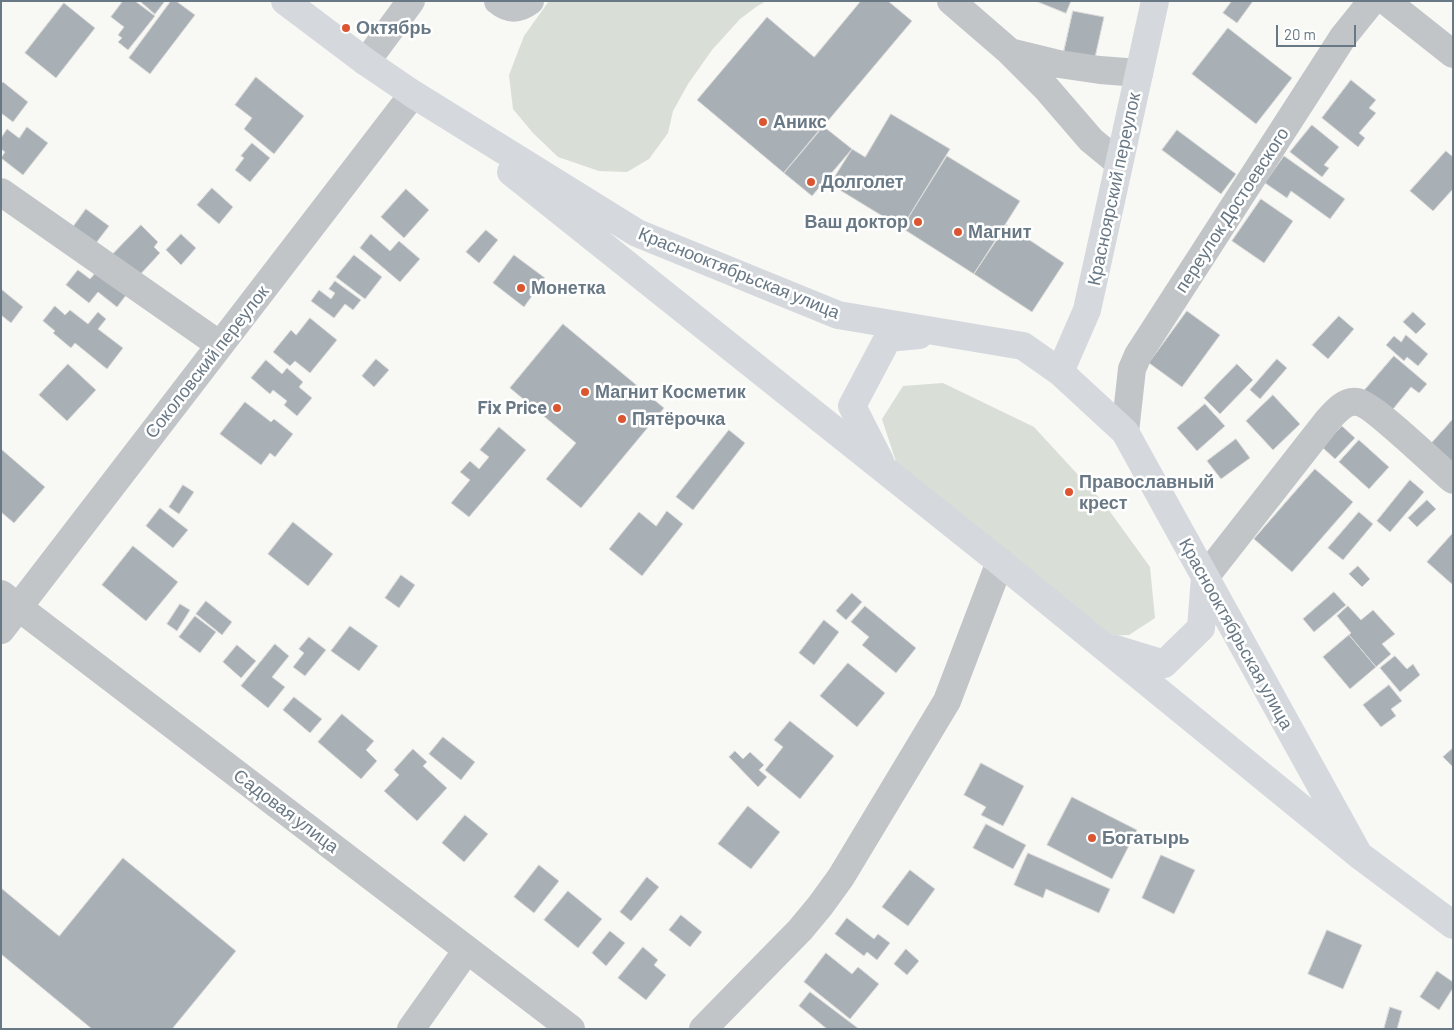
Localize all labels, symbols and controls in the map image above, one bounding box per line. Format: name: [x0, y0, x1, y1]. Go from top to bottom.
scale bar: [1279, 15, 1359, 47]
place label: Октябрь: [356, 17, 432, 39]
marker: Октябрь: [340, 22, 352, 34]
text: 20 m: [1284, 25, 1316, 43]
street label: Красноярский переулок: [1083, 91, 1145, 287]
place label: Аникс: [773, 111, 827, 133]
marker: Аникс: [757, 116, 769, 128]
street label: переулок Достоевского: [1171, 123, 1293, 297]
place label: Долголет: [821, 171, 904, 193]
marker: Долголет: [805, 176, 817, 188]
place label: Ваш доктор: [804, 211, 908, 233]
marker: Ваш доктор: [912, 216, 924, 228]
place label: Магнит: [968, 221, 1031, 243]
street label: Краснооктябрьская улица: [635, 223, 843, 323]
marker: Магнит: [952, 226, 964, 238]
place label: Монетка: [531, 277, 605, 299]
street label: Соколовский переулок: [141, 281, 273, 443]
marker: Монетка: [515, 282, 527, 294]
place label: Магнит Косметик: [595, 381, 746, 403]
marker: Магнит Косметик: [579, 386, 591, 398]
place label: Fix Price: [477, 397, 547, 419]
marker: Fix Price: [551, 402, 563, 414]
place label: Пятёрочка: [632, 408, 725, 430]
marker: Пятёрочка: [616, 413, 628, 425]
place label: Православный крест: [1079, 471, 1214, 514]
marker: Православный крест: [1063, 486, 1075, 498]
street label: Краснооктябрьская улица: [1174, 535, 1298, 733]
street label: Садовая улица: [229, 764, 343, 858]
place label: Богатырь: [1102, 827, 1190, 849]
marker: Богатырь: [1086, 832, 1098, 844]

